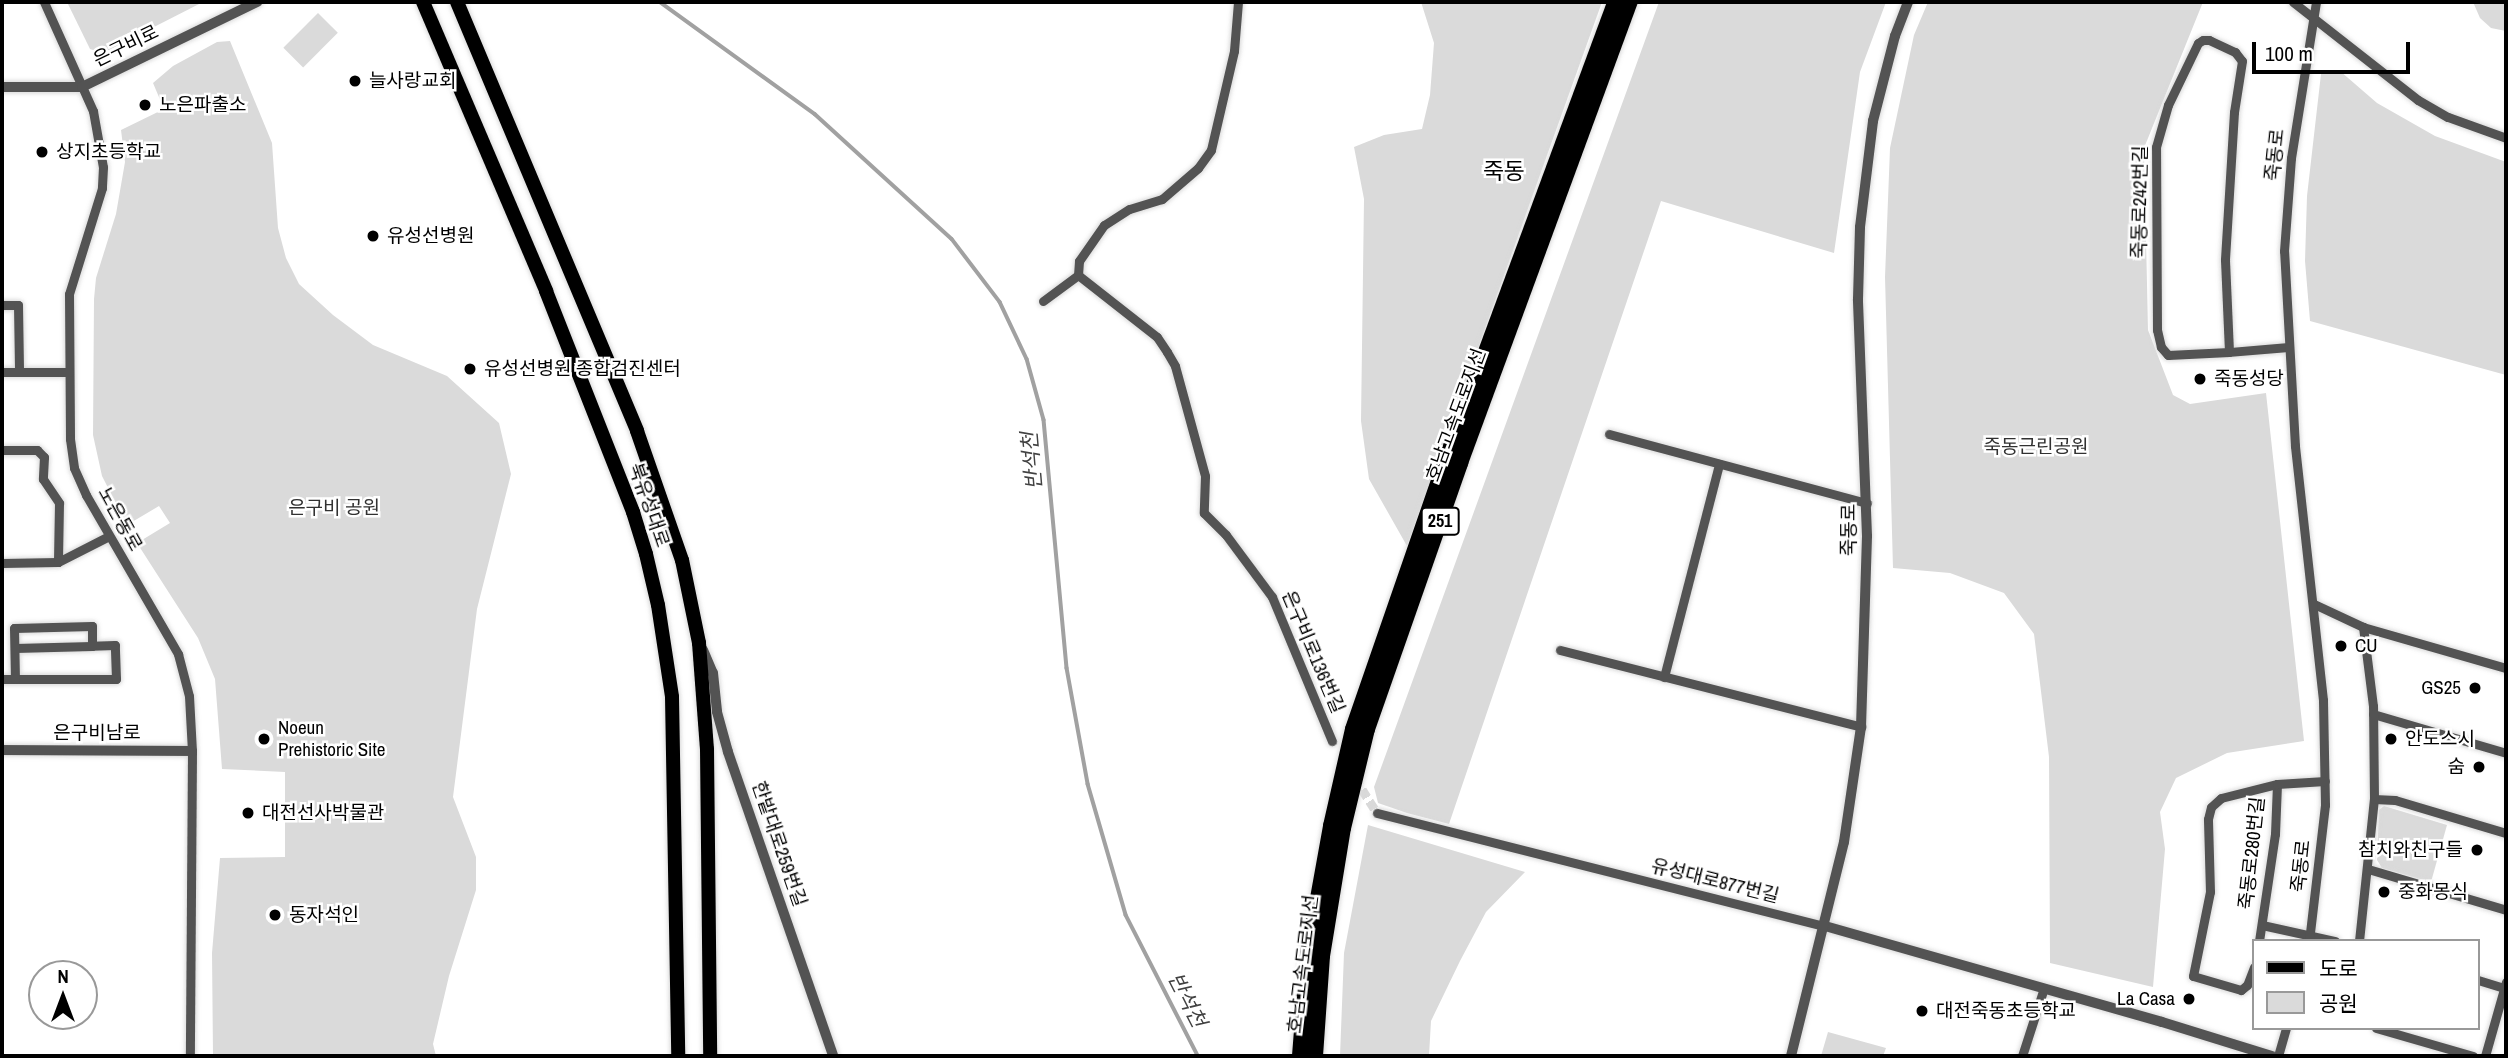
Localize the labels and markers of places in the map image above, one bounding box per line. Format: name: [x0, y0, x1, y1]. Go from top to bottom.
place label: 늘사랑교회: [369, 70, 456, 92]
marker: 늘사랑교회: [347, 73, 363, 89]
place label: 노은파출소: [159, 94, 246, 116]
marker: 노은파출소: [137, 97, 153, 113]
place label: 상지초등학교: [56, 141, 161, 163]
marker: 상지초등학교: [34, 144, 50, 160]
place label: 유성선병원: [387, 225, 474, 247]
marker: 유성선병원: [365, 228, 381, 244]
place label: 유성선병원 종합검진센터: [484, 358, 681, 380]
marker: 유성선병원 종합검진센터: [462, 361, 478, 377]
place label: 죽동성당: [2214, 368, 2284, 390]
marker: 죽동성당: [2192, 371, 2208, 387]
place label: CU: [2355, 635, 2377, 657]
marker: CU: [2333, 638, 2349, 654]
place label: GS25: [2421, 677, 2461, 699]
marker: GS25: [2467, 680, 2483, 696]
place label: Noeun Prehistoric Site: [278, 717, 385, 761]
place label: 안도스시: [2405, 728, 2475, 750]
marker: Noeun Prehistoric Site: [256, 731, 272, 747]
marker: 안도스시: [2383, 731, 2399, 747]
place label: 숨: [2448, 756, 2465, 778]
marker: 숨: [2471, 759, 2487, 775]
place label: 대전선사박물관: [262, 802, 384, 824]
marker: 대전선사박물관: [240, 805, 256, 821]
place label: 참치와친구들: [2358, 839, 2463, 861]
marker: 참치와친구들: [2469, 842, 2485, 858]
place label: 중화몽식: [2398, 881, 2468, 903]
marker: 중화몽식: [2376, 884, 2392, 900]
place label: 동자석인: [289, 904, 359, 926]
marker: 동자석인: [267, 907, 283, 923]
place label: La Casa: [2117, 988, 2175, 1010]
marker: La Casa: [2181, 991, 2197, 1007]
place label: 대전죽동초등학교: [1936, 1000, 2076, 1022]
marker: 대전죽동초등학교: [1914, 1003, 1930, 1019]

